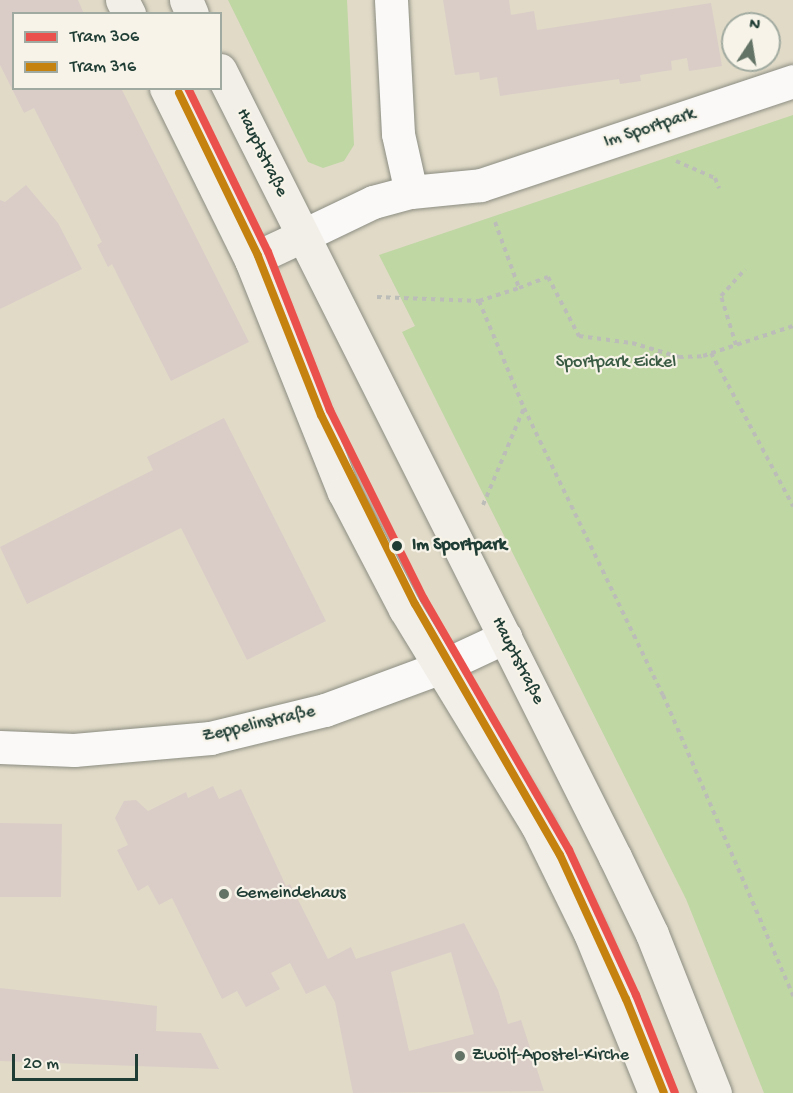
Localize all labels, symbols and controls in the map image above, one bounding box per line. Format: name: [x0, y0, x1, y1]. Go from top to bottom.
legend: [12, 12, 222, 90]
north arrow: [721, 12, 781, 72]
text: N: [747, 15, 762, 36]
text: Tram 306: [70, 27, 139, 48]
text: Tram 316: [70, 57, 136, 78]
street label: Im Sportpark: [602, 104, 698, 154]
street label: Hauptstraße: [230, 105, 292, 201]
park label: Sportpark Eickel: [556, 352, 676, 374]
place label: Im Sportpark: [412, 535, 507, 557]
marker: Im Sportpark: [387, 536, 407, 556]
street label: Hauptstraße: [486, 614, 548, 708]
street label: Zeppelinstraße: [201, 702, 317, 748]
place label: Gemeindehaus: [236, 883, 346, 905]
marker: Gemeindehaus: [217, 887, 231, 901]
scale bar: [15, 1042, 141, 1080]
place label: Zwölf-Apostel-Kirche: [472, 1045, 629, 1067]
marker: Zwölf-Apostel-Kirche: [453, 1049, 467, 1063]
text: 20 m: [23, 1054, 59, 1075]

